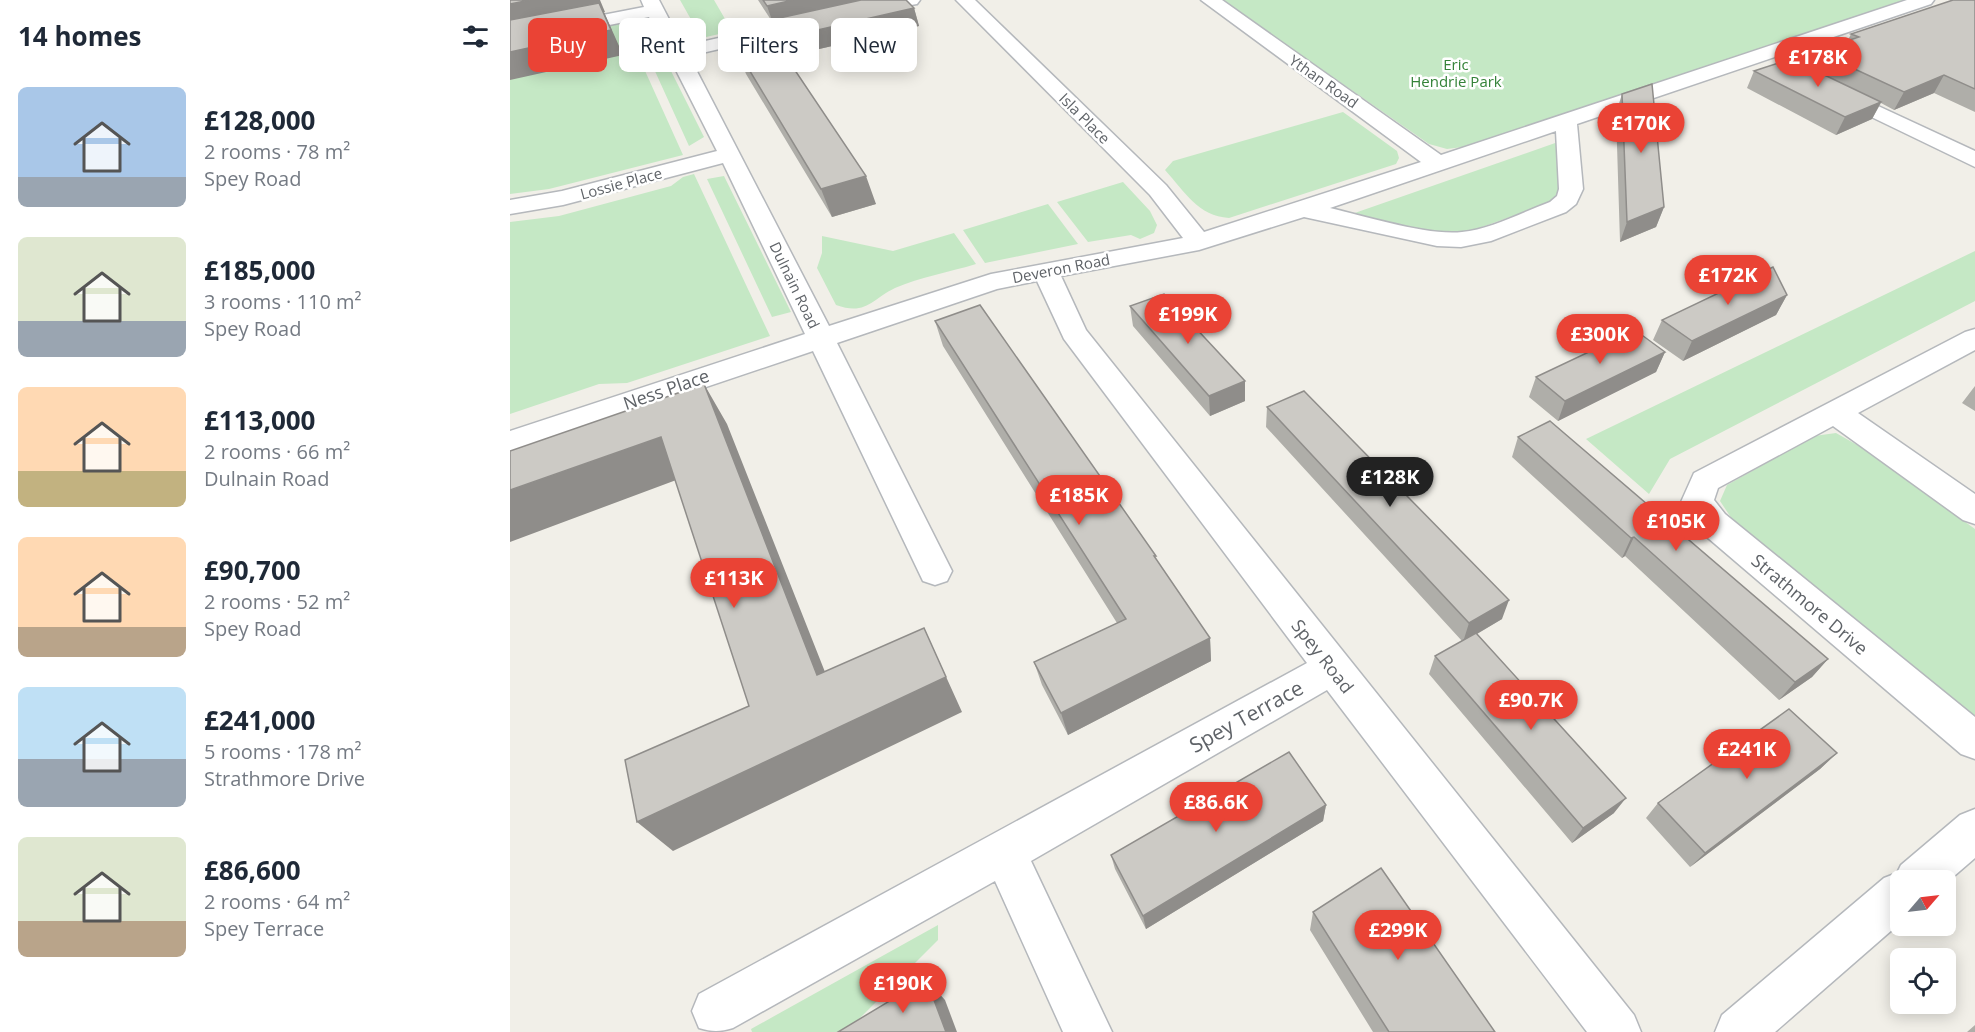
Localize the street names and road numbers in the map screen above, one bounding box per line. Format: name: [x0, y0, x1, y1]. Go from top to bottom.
street label: Ythan Road: [1285, 50, 1363, 112]
street label: Isla Place: [1055, 88, 1115, 148]
street label: Lossie Place: [578, 162, 664, 204]
street label: Dulnain Road: [765, 238, 825, 332]
street label: Deveron Road: [1010, 249, 1112, 287]
street label: Ness Place: [620, 363, 712, 415]
street label: Strathmore Drive: [1747, 548, 1873, 660]
street label: Spey Road: [1287, 614, 1359, 698]
street label: Spey Terrace: [1184, 673, 1308, 759]

